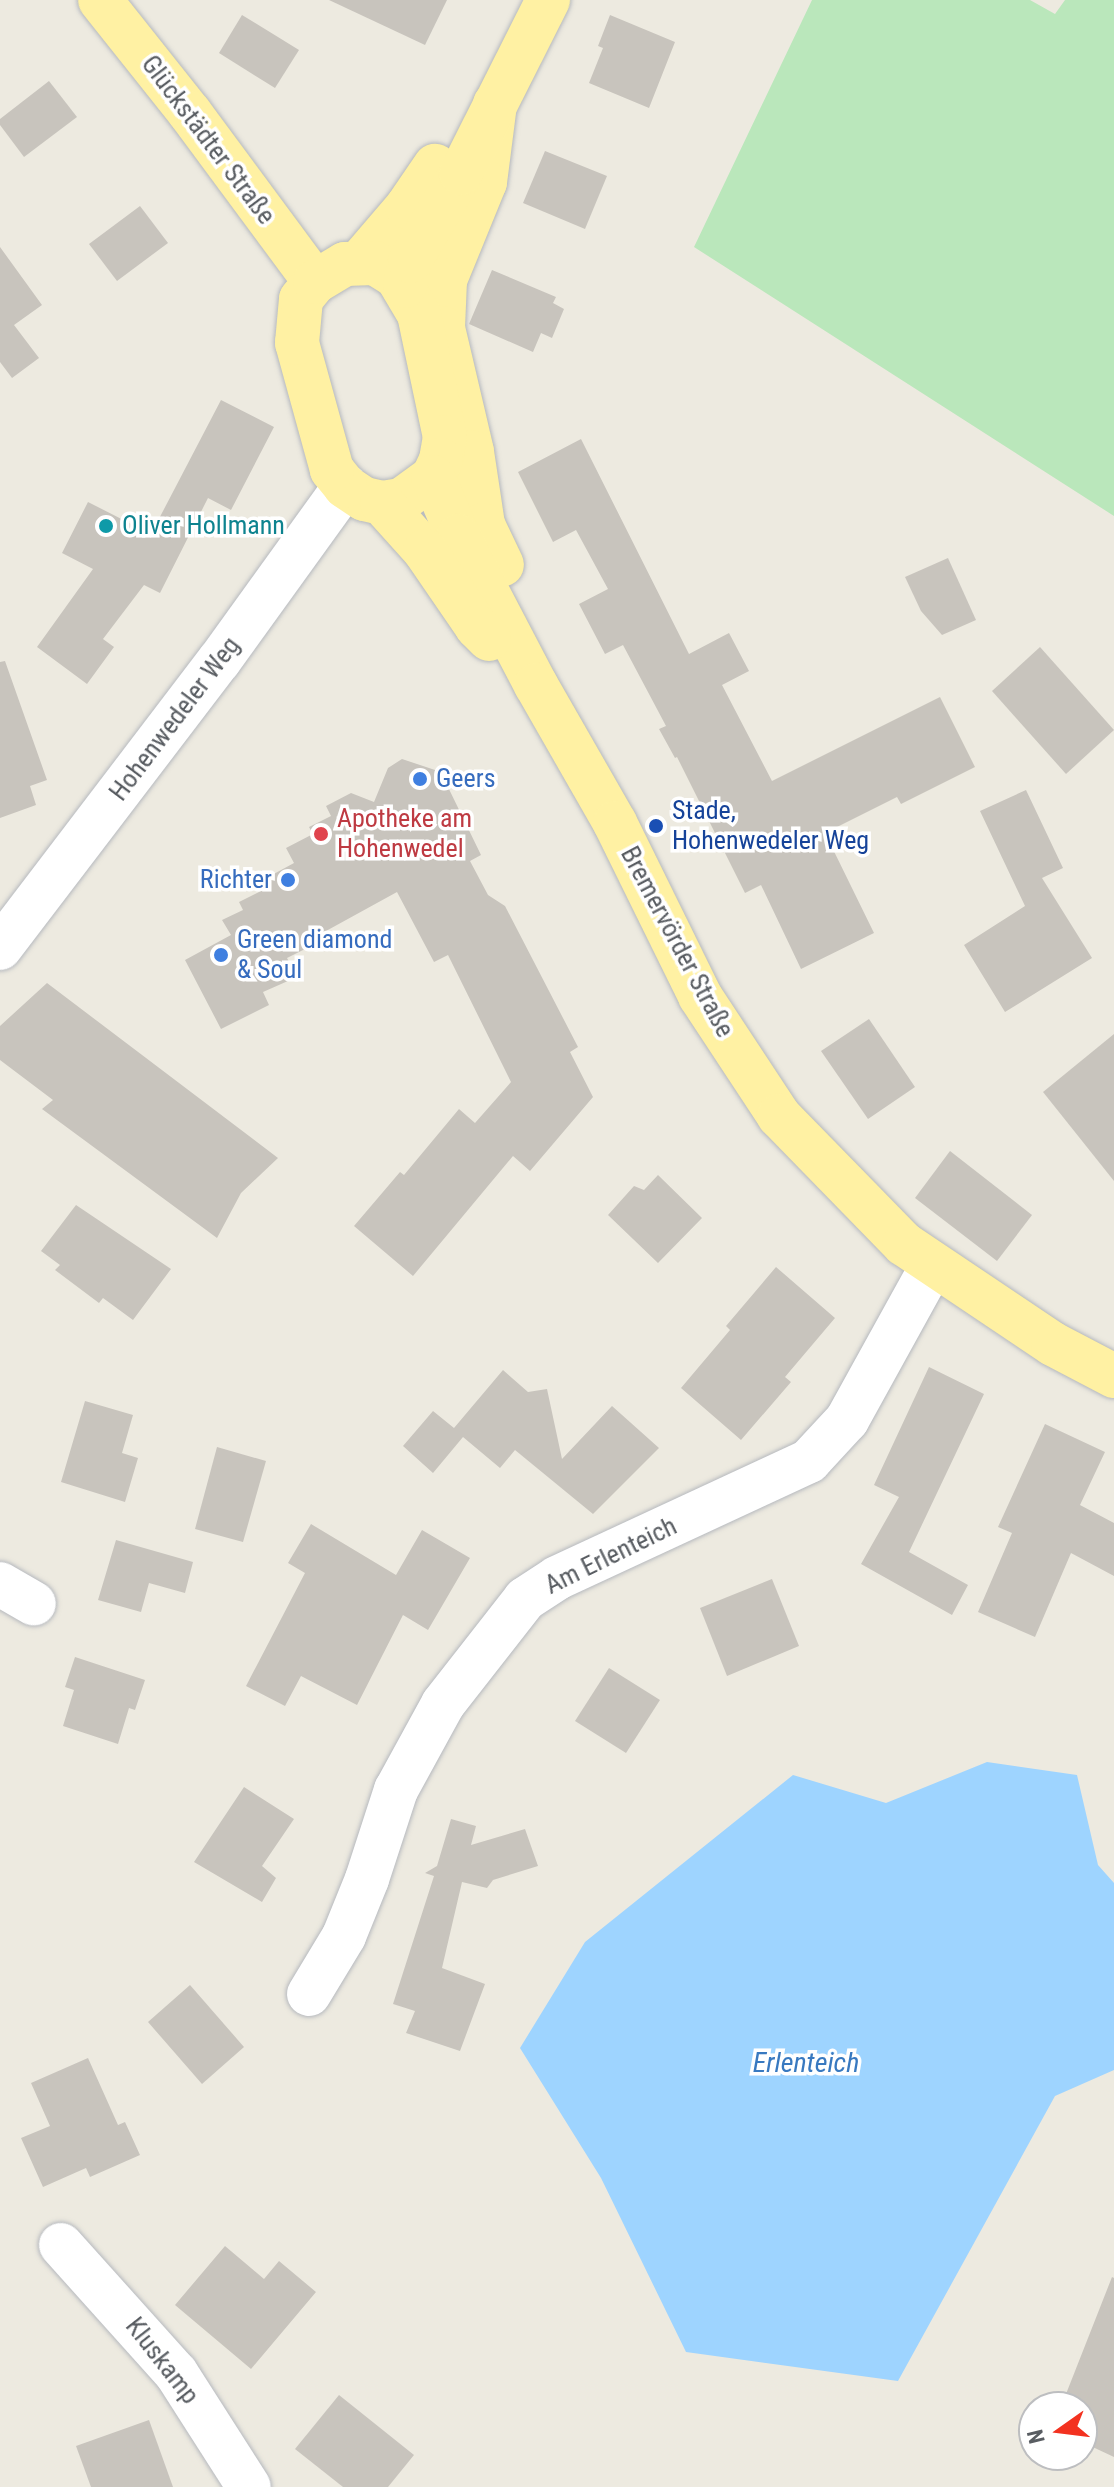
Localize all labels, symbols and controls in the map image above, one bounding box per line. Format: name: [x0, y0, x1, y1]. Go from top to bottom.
street label: Glückstädter Straße: [134, 50, 282, 230]
place label: Oliver Hollmann: [122, 510, 285, 542]
marker: Oliver Hollmann: [97, 517, 115, 535]
street label: Hohenwedeler Weg: [103, 631, 247, 807]
place label: Geers: [436, 763, 496, 795]
marker: Geers: [411, 770, 429, 788]
place label: Stade, Hohenwedeler Weg: [672, 795, 869, 856]
place label: Apotheke am Hohenwedel: [337, 803, 472, 864]
marker: Stade, Hohenwedeler Weg: [647, 817, 665, 835]
marker: Apotheke am Hohenwedel: [312, 825, 330, 843]
street label: Bremervörder Straße: [614, 841, 740, 1043]
place label: Richter: [200, 864, 272, 896]
marker: Richter: [279, 871, 297, 889]
place label: Green diamond & Soul: [237, 924, 392, 986]
marker: Green diamond & Soul: [212, 946, 230, 964]
street label: Am Erlenteich: [540, 1511, 682, 1601]
water label: Erlenteich: [753, 2046, 859, 2080]
street label: Kluskamp: [119, 2312, 205, 2410]
north arrow: [1018, 2391, 1098, 2471]
text: N: [1022, 2427, 1050, 2446]

